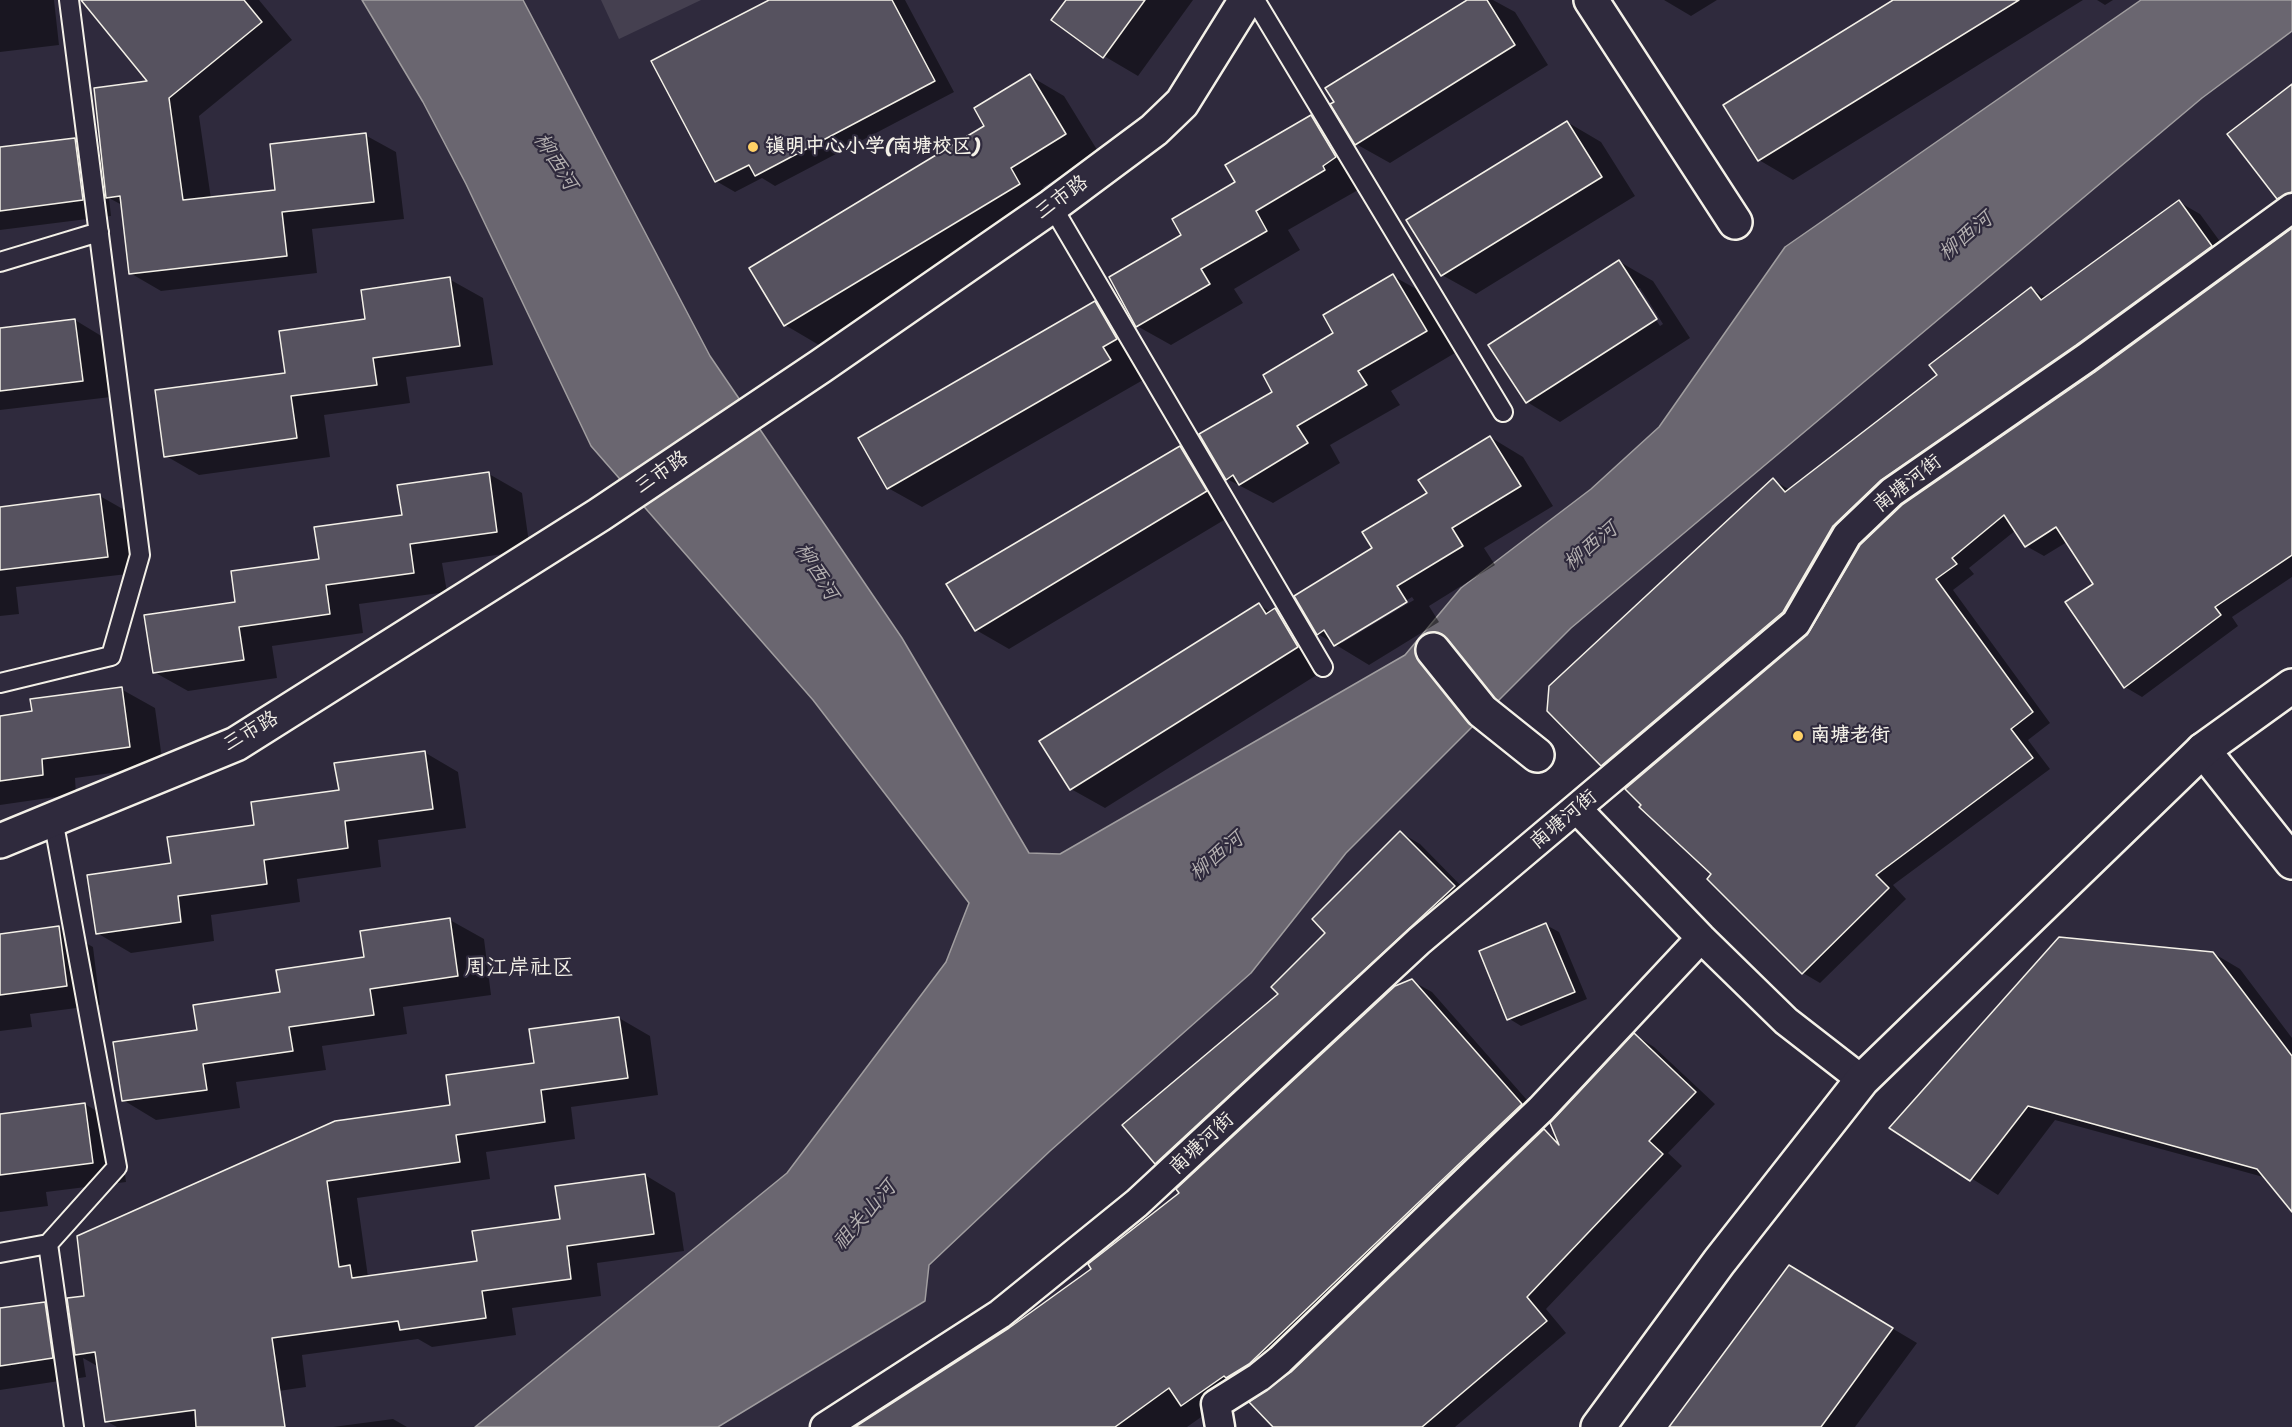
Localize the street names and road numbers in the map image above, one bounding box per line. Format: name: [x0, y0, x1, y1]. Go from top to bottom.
street label: 三市路: [1031, 171, 1093, 225]
street label: 三市路: [630, 446, 694, 500]
street label: 南塘河街: [1869, 450, 1947, 518]
street label: 三市路: [219, 707, 283, 757]
street label: 南塘河街: [1526, 785, 1602, 855]
street label: 南塘河街: [1165, 1108, 1239, 1180]

